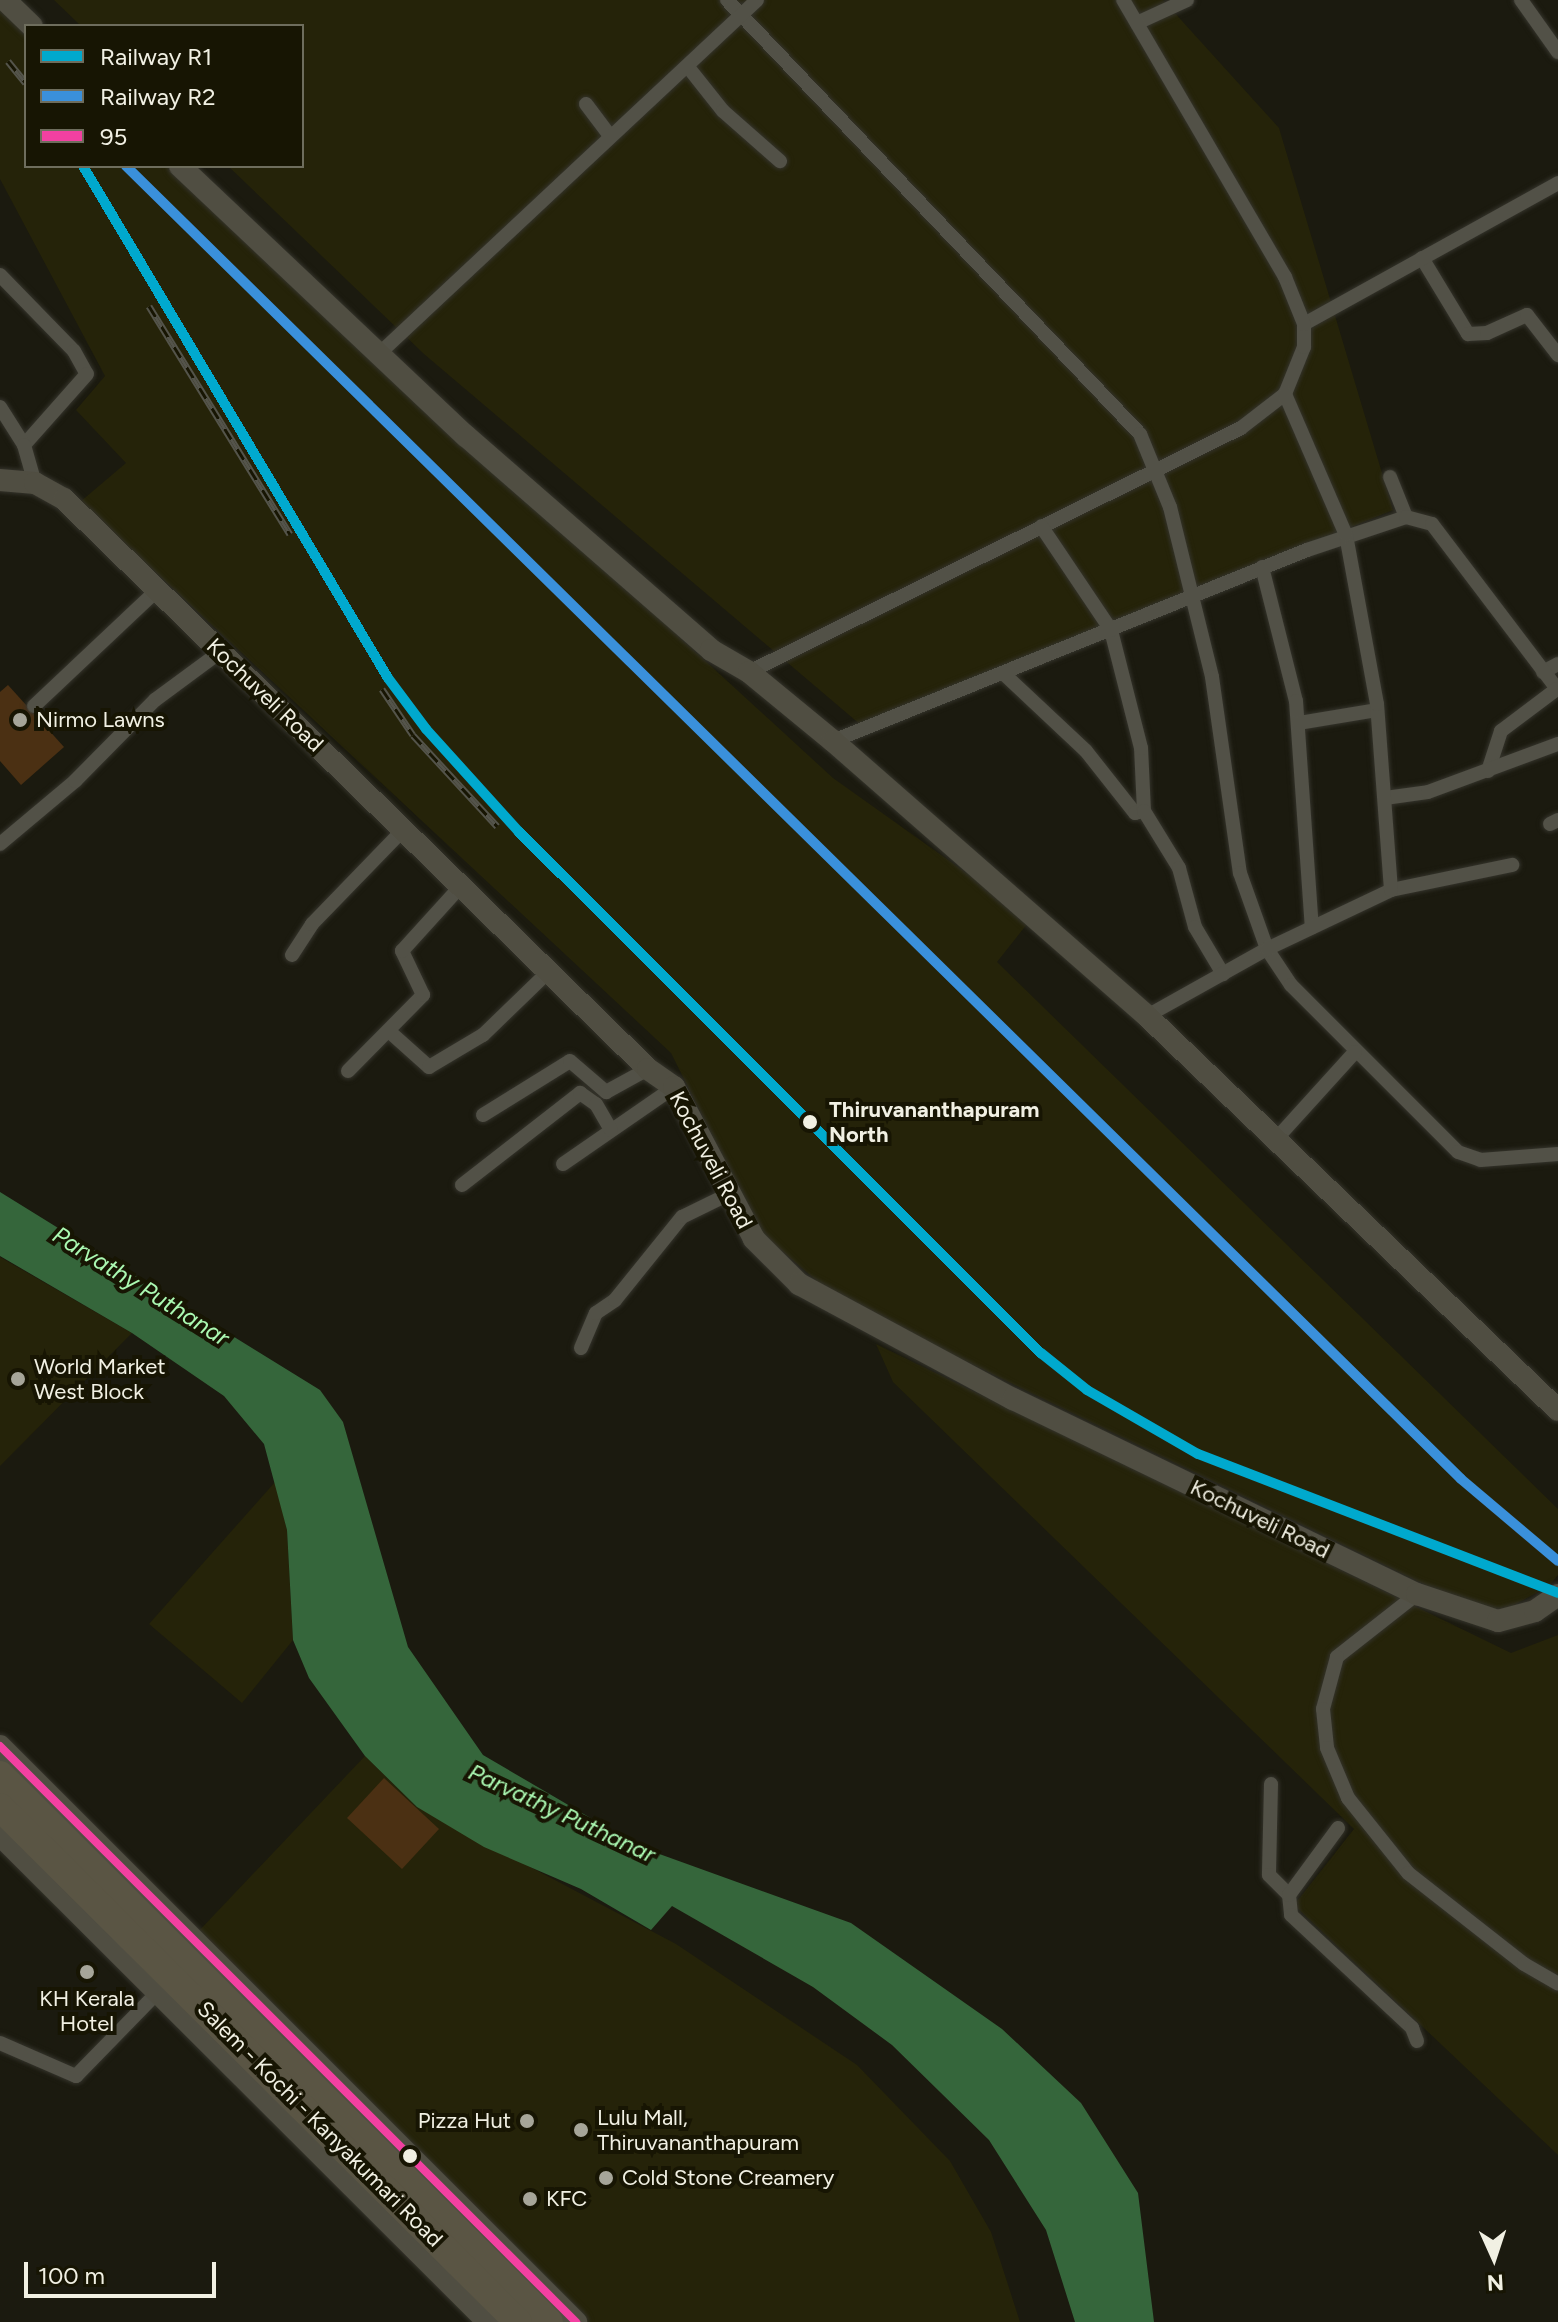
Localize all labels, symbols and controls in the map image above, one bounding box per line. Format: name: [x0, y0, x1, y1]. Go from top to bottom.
legend: [24, 24, 304, 168]
text: Railway R1: [100, 42, 212, 71]
text: Railway R2: [100, 82, 216, 111]
text: 95: [100, 122, 127, 151]
street label: Kochuveli Road: [201, 633, 329, 757]
place label: Nirmo Lawns: [36, 707, 165, 733]
marker: Nirmo Lawns: [11, 711, 29, 729]
street label: Kochuveli Road: [664, 1087, 758, 1233]
place label: Thiruvananthapuram North: [829, 1096, 1039, 1148]
marker: Thiruvananthapuram North: [798, 1110, 822, 1134]
water label: Parvathy Puthanar: [47, 1220, 235, 1352]
place label: World Market West Block: [34, 1353, 166, 1404]
marker: World Market West Block: [9, 1370, 27, 1388]
street label: Kochuveli Road: [1186, 1474, 1334, 1564]
water label: Parvathy Puthanar: [464, 1757, 660, 1869]
marker: KH Kerala Hotel: [78, 1963, 96, 1981]
place label: KH Kerala Hotel: [39, 1985, 135, 2036]
street label: Salem - Kochi - Kanyakumari Road: [192, 1996, 448, 2252]
place label: Lulu Mall, Thiruvananthapuram: [597, 2104, 799, 2156]
place label: Pizza Hut: [418, 2108, 511, 2134]
marker: Pizza Hut: [518, 2112, 536, 2130]
marker: Lulu Mall, Thiruvananthapuram: [572, 2121, 590, 2139]
unlabelled marker: [402, 2148, 418, 2164]
place label: Cold Stone Creamery: [622, 2165, 834, 2191]
marker: Cold Stone Creamery: [597, 2169, 615, 2187]
place label: KFC: [546, 2186, 587, 2212]
marker: KFC: [521, 2190, 539, 2208]
north arrow: [1454, 2218, 1534, 2298]
scale bar: [28, 2246, 220, 2296]
text: 100 m: [38, 2261, 105, 2290]
text: N: [1486, 2269, 1504, 2296]

